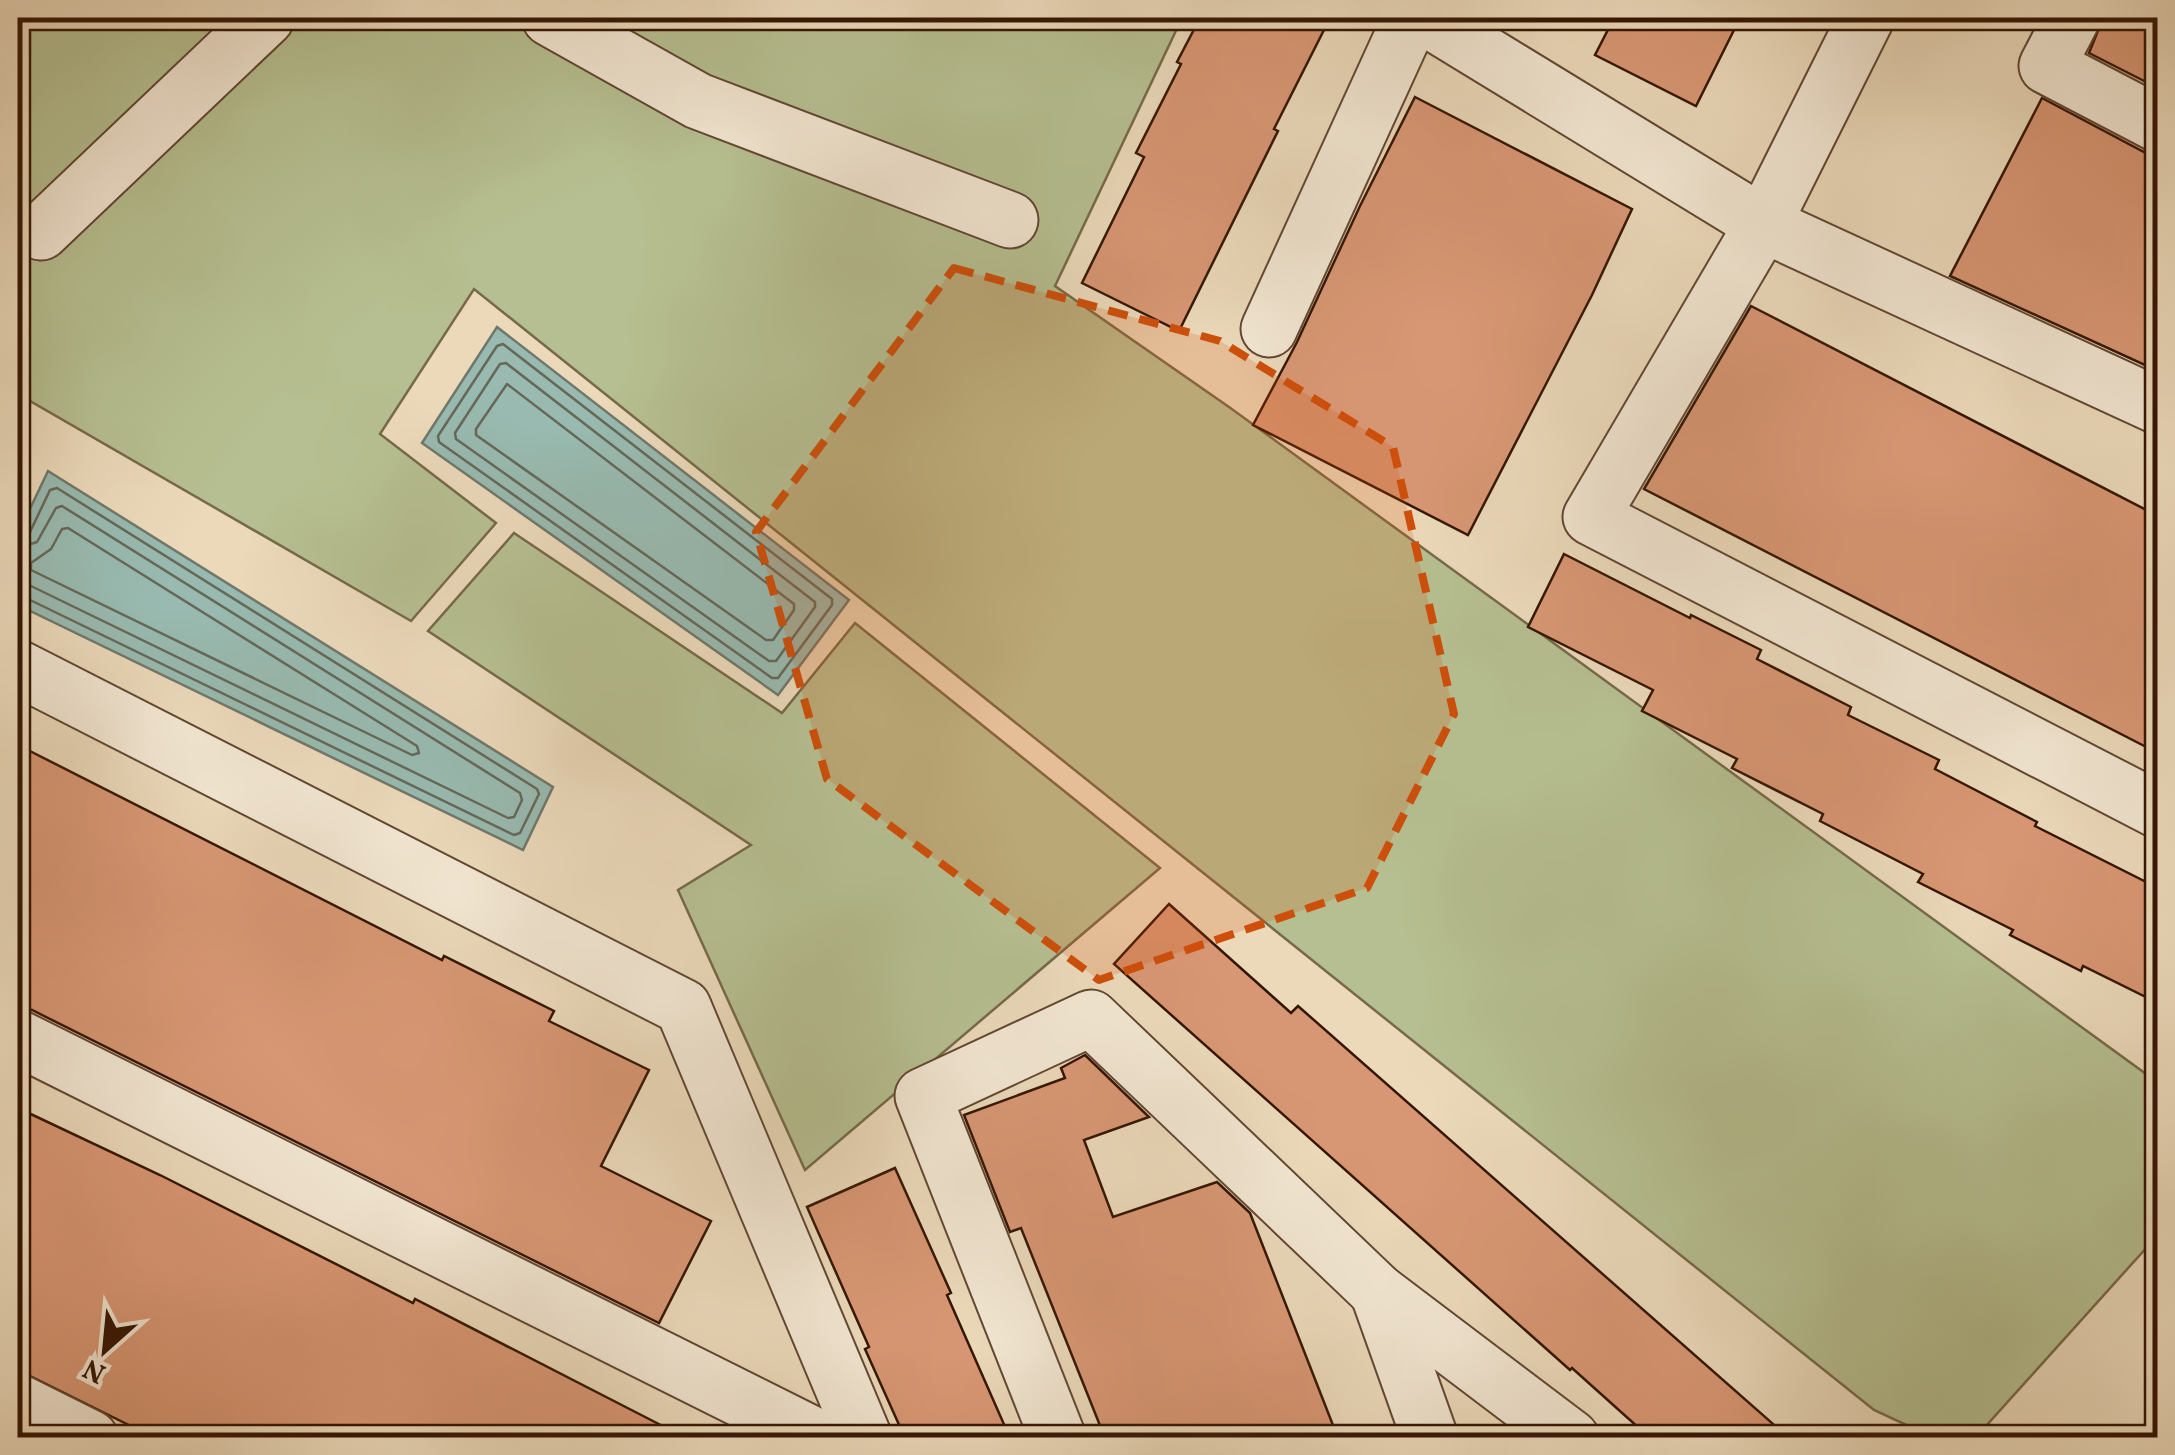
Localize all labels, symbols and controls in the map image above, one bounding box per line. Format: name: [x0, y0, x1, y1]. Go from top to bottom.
north arrow: [55, 1300, 155, 1400]
text: N: [77, 1348, 113, 1392]

